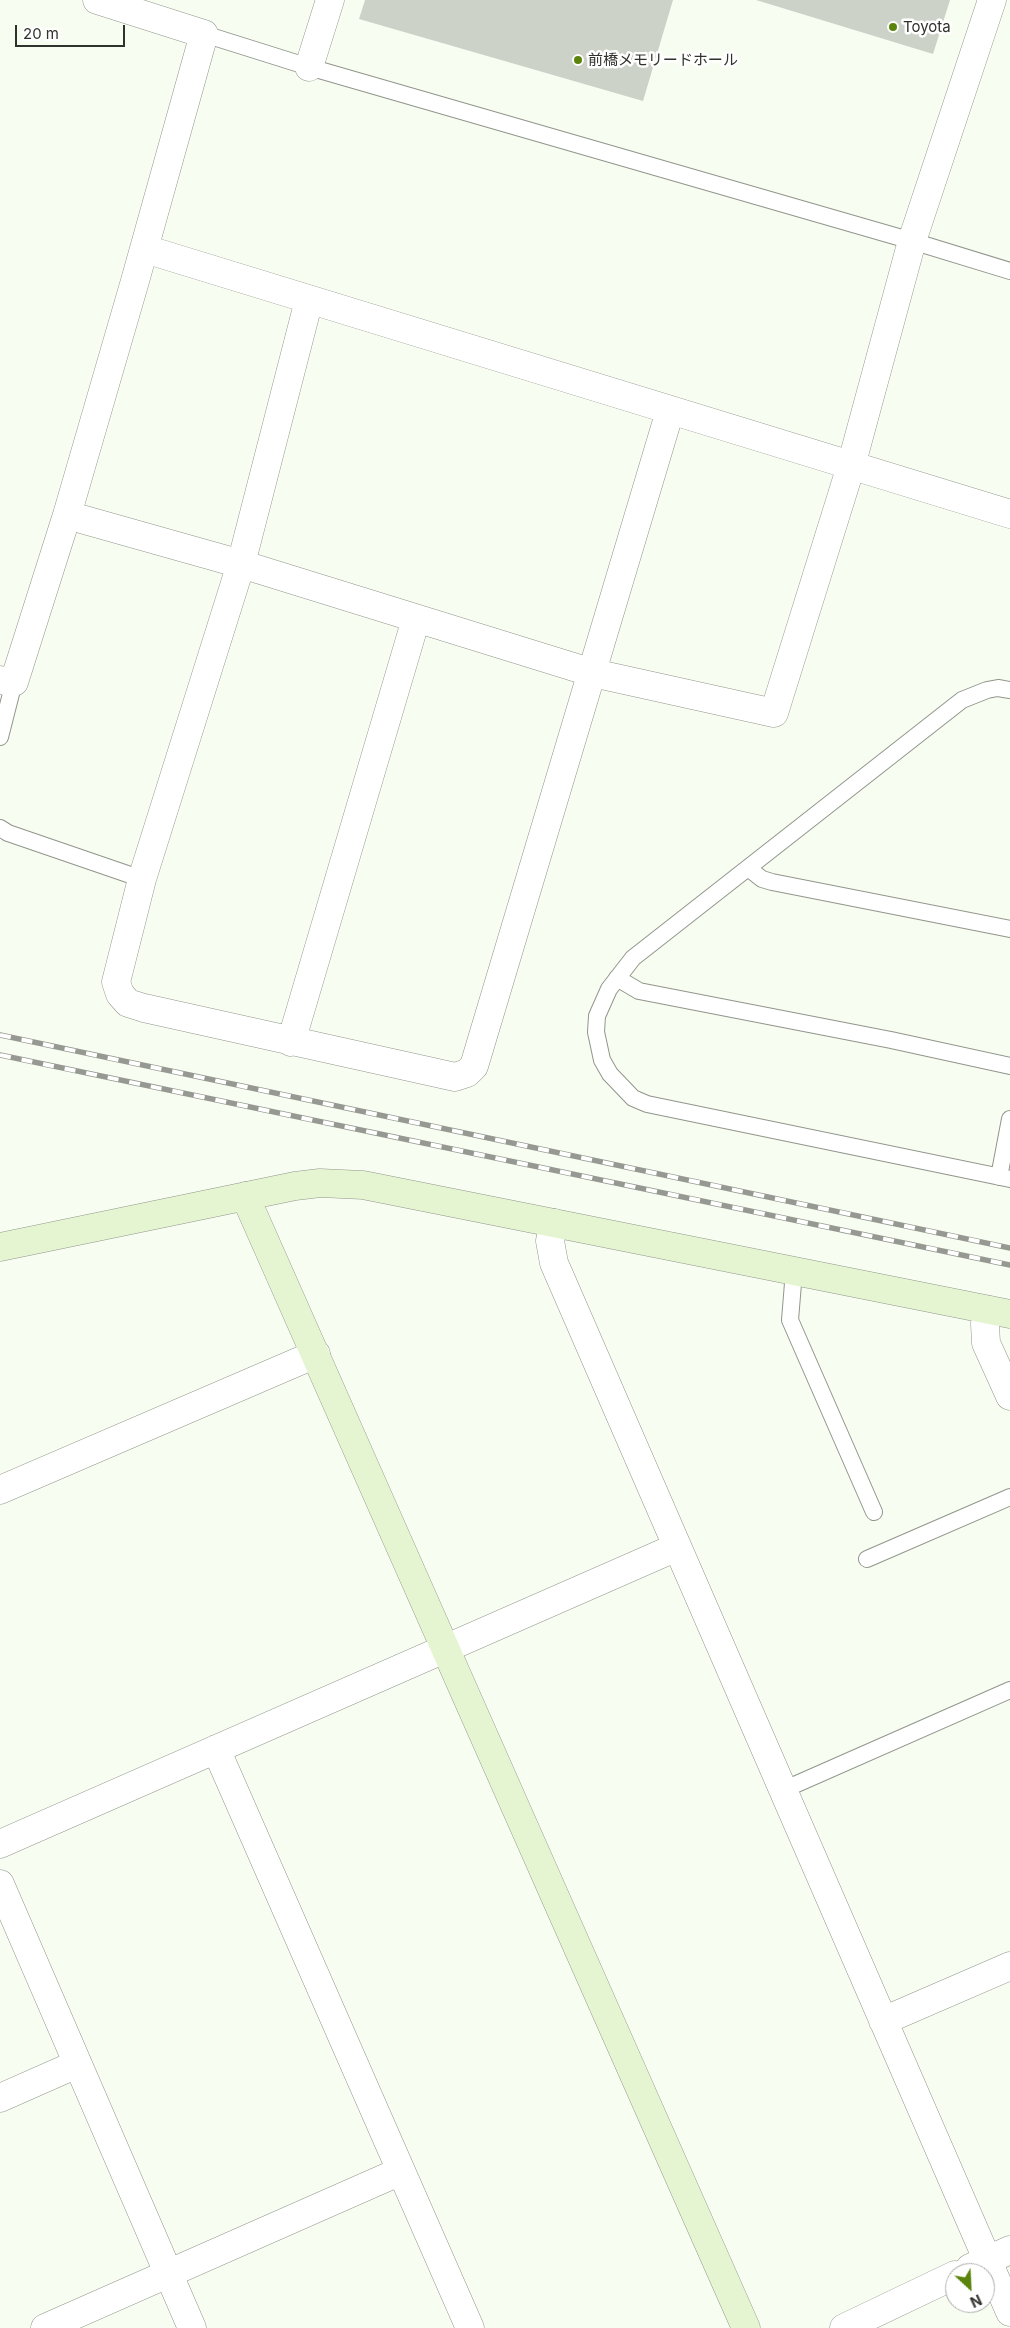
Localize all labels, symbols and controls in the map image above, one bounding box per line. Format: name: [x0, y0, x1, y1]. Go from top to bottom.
scale bar: [18, 15, 128, 47]
place label: Toyota: [903, 18, 951, 36]
marker: Toyota: [887, 21, 899, 33]
text: 20 m: [23, 24, 59, 43]
place label: 前橋メモリードホール: [588, 51, 738, 69]
marker: 前橋メモリードホール: [572, 54, 584, 66]
north arrow: [945, 2263, 995, 2313]
text: N: [968, 2291, 985, 2311]

